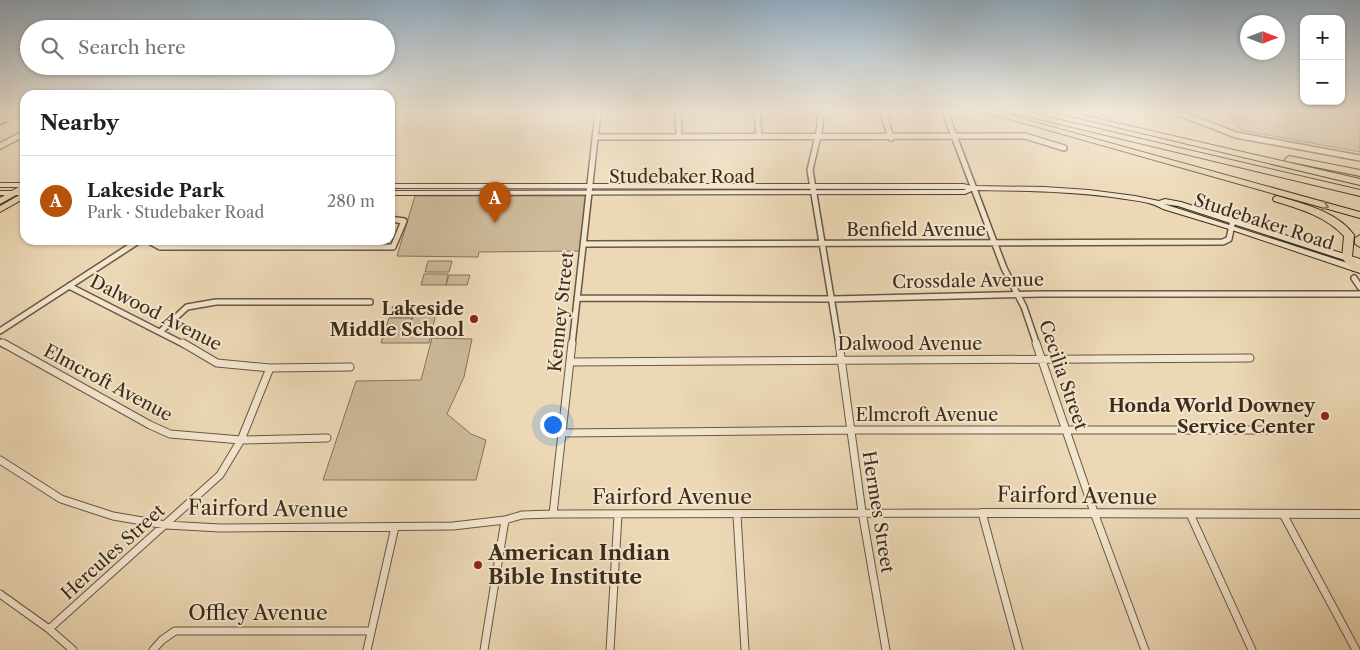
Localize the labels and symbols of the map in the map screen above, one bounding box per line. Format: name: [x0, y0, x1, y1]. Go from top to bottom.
north arrow: [1240, 15, 1285, 60]
street label: Studebaker Road: [609, 166, 755, 188]
pin: A: [479, 182, 511, 223]
street label: Studebaker Road: [1191, 189, 1337, 255]
one-way arrow: [1320, 200, 1328, 210]
street label: Benfield Avenue: [846, 219, 986, 241]
street label: Kenney Street: [544, 250, 578, 373]
street label: Crossdale Avenue: [892, 269, 1044, 293]
street label: Dalwood Avenue: [87, 270, 225, 356]
place label: Lakeside Middle School: [330, 298, 464, 341]
marker: Lakeside Middle School: [468, 313, 480, 325]
street label: Cecilia Street: [1034, 317, 1092, 433]
street label: Dalwood Avenue: [838, 333, 982, 355]
street label: Elmcroft Avenue: [40, 340, 176, 426]
place label: Honda World Downey Service Center: [1109, 395, 1316, 438]
street label: Elmcroft Avenue: [856, 404, 998, 426]
marker: Honda World Downey Service Center: [1319, 410, 1331, 422]
your location: [540, 412, 566, 438]
street label: Hermes Street: [858, 449, 899, 575]
street label: Fairford Avenue: [997, 482, 1157, 509]
street label: Fairford Avenue: [592, 484, 752, 509]
street label: Fairford Avenue: [188, 495, 348, 522]
street label: Hercules Street: [57, 499, 170, 604]
place label: American Indian Bible Institute: [487, 540, 671, 589]
marker: American Indian Bible Institute: [472, 559, 484, 571]
street label: Offley Avenue: [188, 600, 328, 625]

